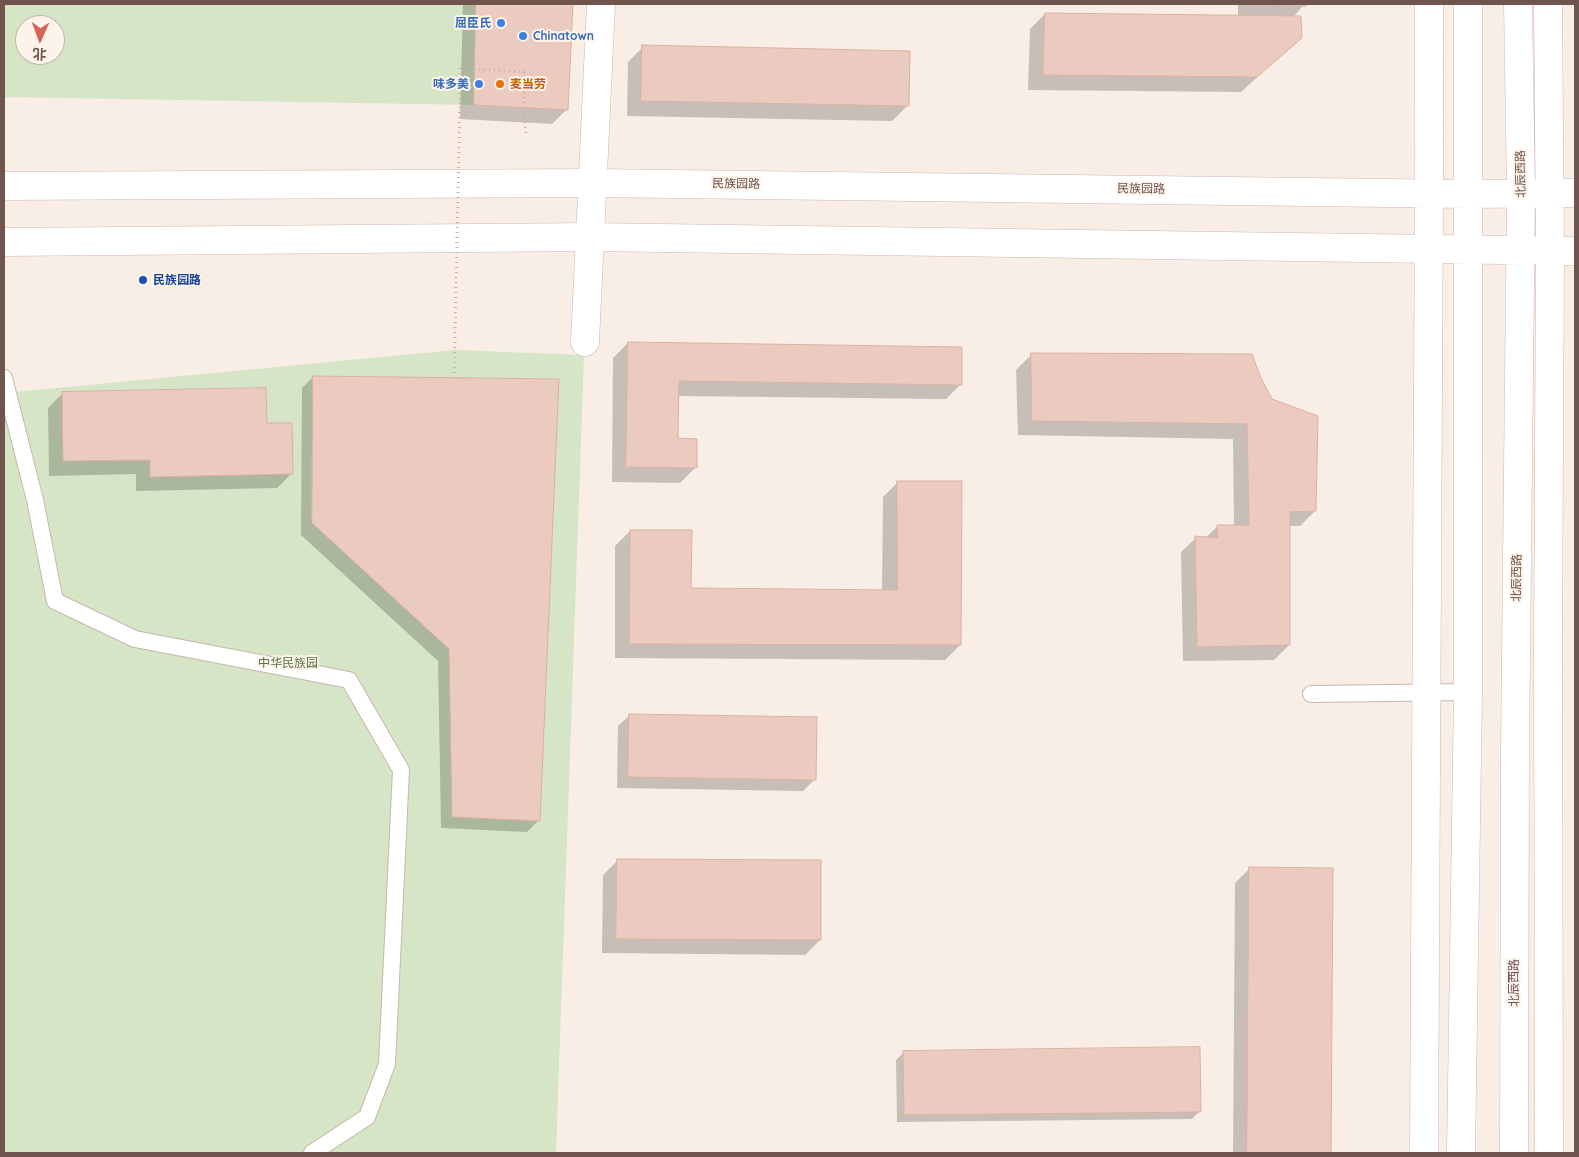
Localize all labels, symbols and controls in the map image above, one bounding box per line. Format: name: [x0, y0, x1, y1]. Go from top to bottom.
north arrow: [15, 15, 65, 65]
place label: 屈臣氏: [455, 16, 491, 30]
marker: 屈臣氏: [495, 17, 507, 29]
place label: Chinatown: [533, 29, 594, 43]
marker: Chinatown: [517, 30, 529, 42]
text: 北: [32, 45, 47, 63]
place label: 味多美: [433, 77, 469, 91]
place label: 麦当劳: [510, 77, 546, 91]
marker: 味多美: [473, 78, 485, 90]
marker: 麦当劳: [494, 78, 506, 90]
street label: 北辰西路: [1513, 150, 1529, 198]
street label: 民族园路: [712, 176, 760, 192]
street label: 民族园路: [1117, 181, 1165, 197]
place label: 民族园路: [153, 273, 201, 287]
marker: 民族园路: [137, 274, 149, 286]
street label: 北辰西路: [1509, 554, 1525, 602]
park label: 中华民族园: [258, 656, 318, 670]
street label: 北辰西路: [1507, 959, 1521, 1007]

